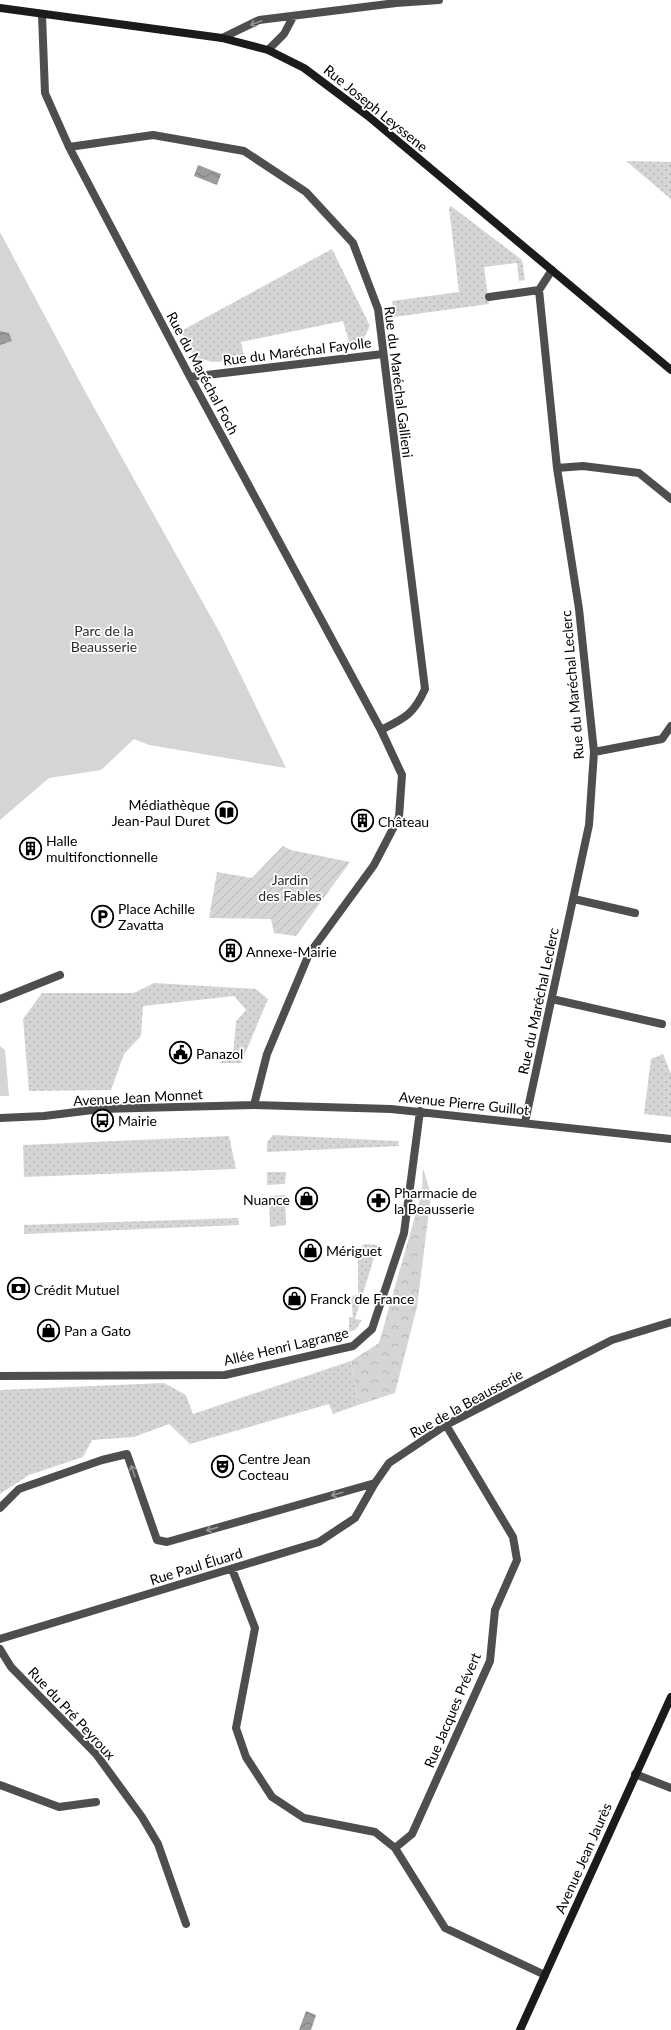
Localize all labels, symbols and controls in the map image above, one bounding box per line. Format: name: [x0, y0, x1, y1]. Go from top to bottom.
one-way arrow: [251, 19, 263, 27]
street label: Rue Joseph Leyssene: [321, 61, 431, 155]
street label: Rue du Maréchal Gallieni: [381, 305, 417, 459]
street label: Rue du Maréchal Foch: [163, 309, 243, 437]
street label: Rue du Maréchal Fayolle: [222, 333, 372, 369]
street label: Rue du Maréchal Leclerc: [557, 609, 587, 760]
park label: Parc de la Beausserie: [71, 622, 137, 655]
place label: Médiathèque Jean-Paul Duret: [112, 796, 210, 829]
library icon: Médiathèque Jean-Paul Duret: [213, 799, 239, 825]
building icon: Château: [350, 808, 376, 834]
place label: Château: [378, 813, 429, 830]
place label: Halle multifonctionnelle: [46, 832, 158, 865]
building icon: Halle multifonctionnelle: [17, 835, 43, 861]
park label: Jardin des Fables: [258, 871, 322, 904]
place label: Place Achille Zavatta: [118, 900, 195, 933]
parking icon: Place Achille Zavatta: [90, 903, 116, 929]
street label: Rue du Maréchal Leclerc: [514, 926, 562, 1076]
building icon: Annexe-Mairie: [217, 938, 243, 964]
place label: Annexe-Mairie: [246, 943, 337, 960]
public building icon: Panazol: [168, 1040, 194, 1066]
place label: Panazol: [196, 1045, 243, 1062]
street label: Avenue Jean Monnet: [73, 1085, 203, 1109]
street label: Avenue Pierre Guillot: [398, 1088, 530, 1118]
bus stop icon: Mairie: [90, 1107, 116, 1133]
place label: Mairie: [118, 1112, 157, 1129]
place label: Pharmacie de la Beausserie: [394, 1184, 477, 1217]
shop icon: Nuance: [293, 1186, 319, 1212]
pharmacy icon: Pharmacie de la Beausserie: [365, 1187, 391, 1213]
place label: Nuance: [243, 1191, 290, 1208]
shop icon: Mériguet: [298, 1237, 324, 1263]
place label: Mériguet: [326, 1242, 382, 1259]
bank icon: Crédit Mutuel: [5, 1276, 31, 1302]
place label: Crédit Mutuel: [34, 1281, 120, 1298]
shop icon: Franck de France: [282, 1285, 308, 1311]
place label: Franck de France: [310, 1290, 414, 1307]
shop icon: Pan a Gato: [36, 1317, 62, 1343]
place label: Pan a Gato: [64, 1322, 131, 1339]
street label: Allée Henri Lagrange: [222, 1323, 350, 1369]
street label: Rue de la Beausserie: [407, 1365, 525, 1441]
place label: Centre Jean Cocteau: [238, 1450, 311, 1483]
theatre icon: Centre Jean Cocteau: [209, 1453, 235, 1479]
one-way arrow: [129, 1465, 136, 1478]
one-way arrow: [331, 1491, 344, 1498]
one-way arrow: [206, 1526, 219, 1534]
street label: Rue Paul Éluard: [148, 1544, 244, 1588]
street label: Rue Jacques Prévert: [420, 1650, 484, 1770]
street label: Rue du Pré Peyroux: [25, 1663, 119, 1763]
street label: Avenue Jean Jaurès: [551, 1800, 615, 1916]

